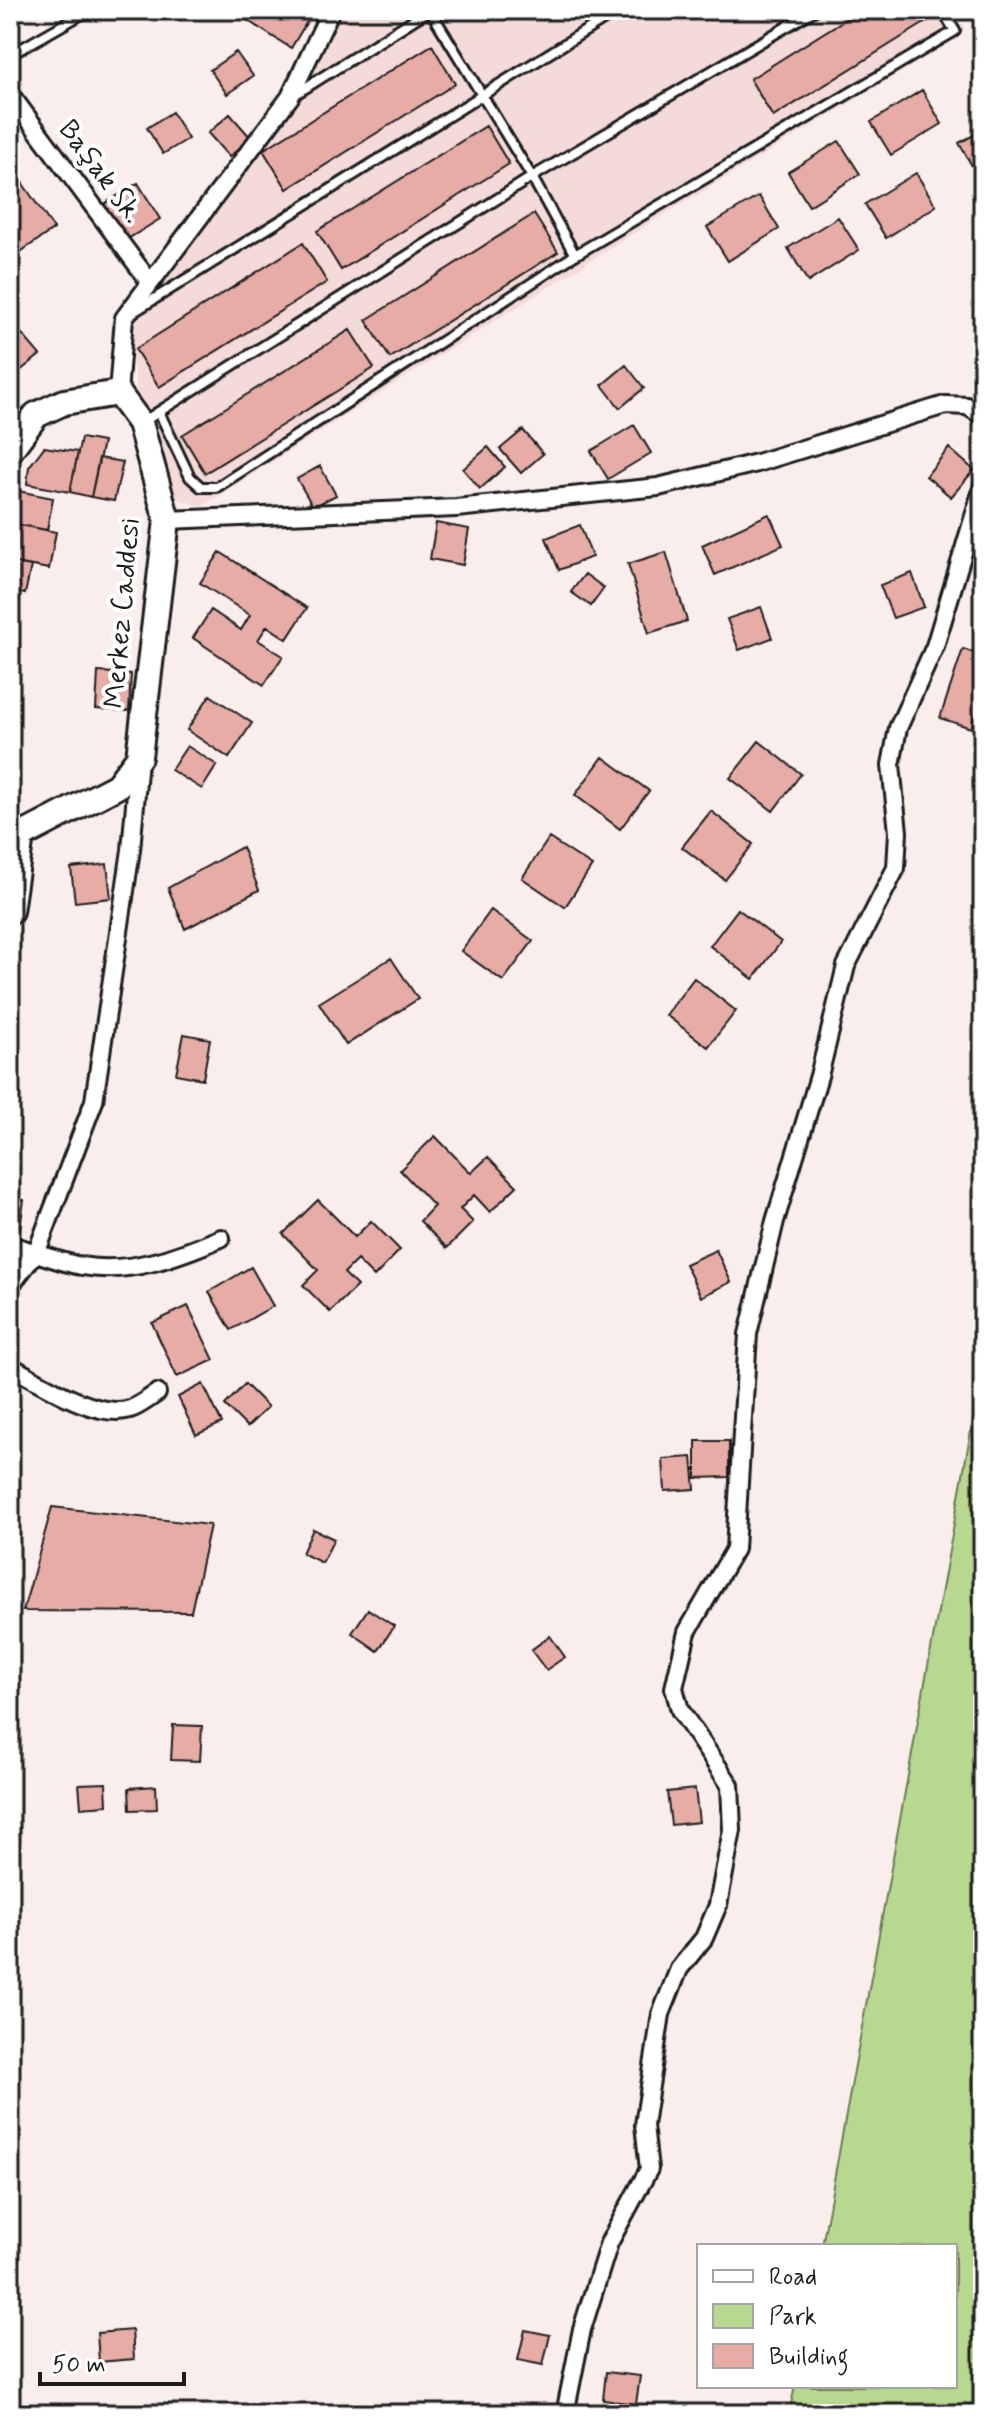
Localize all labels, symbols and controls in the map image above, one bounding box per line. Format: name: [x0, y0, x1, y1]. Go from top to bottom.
street label: Başak Sk.: [49, 113, 151, 231]
street label: Merkez Caddesi: [96, 516, 150, 710]
legend: [697, 2244, 957, 2388]
text: Road: [769, 2262, 817, 2293]
text: Park: [769, 2302, 817, 2333]
scale bar: [40, 2336, 184, 2386]
text: Building: [769, 2342, 849, 2376]
text: 50 m: [52, 2350, 106, 2381]

